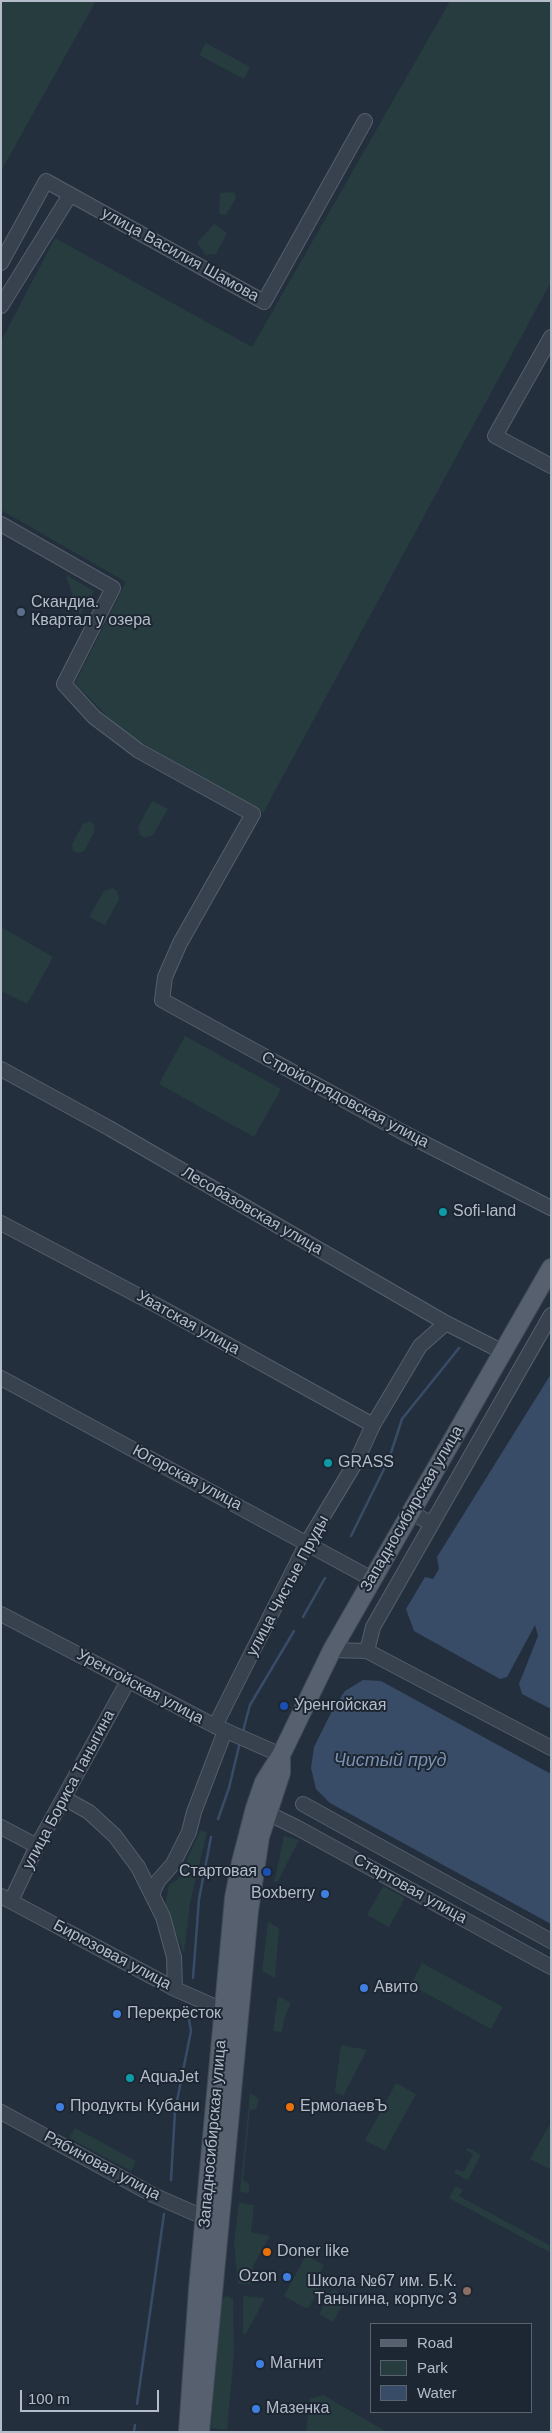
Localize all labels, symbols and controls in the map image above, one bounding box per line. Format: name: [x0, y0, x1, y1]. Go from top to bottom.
street label: улица Василия Шамова: [98, 204, 262, 306]
place label: Скандиа. Квартал у озера: [31, 593, 151, 631]
marker: Скандиа. Квартал у озера: [15, 606, 27, 618]
street label: Стройотрядовская улица: [258, 1048, 432, 1152]
street label: Лесобазовская улица: [178, 1163, 326, 1259]
place label: Sofi-land: [453, 1202, 516, 1222]
marker: Sofi-land: [437, 1206, 449, 1218]
street label: Уватская улица: [133, 1287, 243, 1359]
street label: Западносибирская улица: [357, 1423, 467, 1595]
street label: Югорская улица: [129, 1441, 245, 1515]
place label: GRASS: [338, 1453, 394, 1473]
marker: GRASS: [322, 1457, 334, 1469]
street label: улица Чистые Пруды: [243, 1512, 333, 1660]
street label: Уренгойская улица: [73, 1645, 207, 1729]
place label: Уренгойская: [294, 1696, 386, 1716]
marker: Уренгойская: [278, 1700, 290, 1712]
street label: улица Бориса Таныгина: [19, 1707, 119, 1873]
water label: Чистый пруд: [334, 1750, 446, 1772]
street label: Стартовая улица: [350, 1850, 470, 1928]
place label: Стартовая: [179, 1862, 257, 1882]
marker: Стартовая: [261, 1866, 273, 1878]
place label: Boxberry: [251, 1884, 315, 1904]
marker: Boxberry: [319, 1888, 331, 1900]
street label: Бирюзовая улица: [50, 1916, 174, 1994]
place label: Авито: [374, 1978, 418, 1998]
marker: Авито: [358, 1982, 370, 1994]
place label: Перекрёсток: [127, 2004, 221, 2024]
marker: Перекрёсток: [111, 2008, 123, 2020]
street label: Западносибирская улица: [195, 2039, 231, 2229]
place label: AquaJet: [140, 2068, 199, 2088]
marker: AquaJet: [124, 2072, 136, 2084]
place label: Продукты Кубани: [70, 2097, 200, 2117]
place label: ЕрмолаевЪ: [300, 2097, 387, 2117]
marker: Продукты Кубани: [54, 2101, 66, 2113]
marker: ЕрмолаевЪ: [284, 2101, 296, 2113]
street label: Рябиновая улица: [41, 2127, 163, 2205]
place label: Doner like: [277, 2242, 349, 2262]
marker: Doner like: [261, 2246, 273, 2258]
place label: Ozon: [239, 2267, 277, 2287]
marker: Ozon: [281, 2271, 293, 2283]
place label: Школа №67 им. Б.К. Таныгина, корпус 3: [307, 2272, 457, 2310]
marker: Школа №67 им. Б.К. Таныгина, корпус 3: [461, 2285, 473, 2297]
legend: [370, 2323, 532, 2413]
text: Road: [417, 2334, 453, 2351]
place label: Магнит: [270, 2354, 323, 2374]
marker: Магнит: [254, 2358, 266, 2370]
text: Park: [417, 2359, 448, 2376]
scale bar: [22, 2380, 161, 2412]
text: Water: [417, 2384, 456, 2401]
text: 100 m: [28, 2390, 70, 2407]
place label: Мазенка: [266, 2399, 329, 2419]
marker: Мазенка: [250, 2403, 262, 2415]

